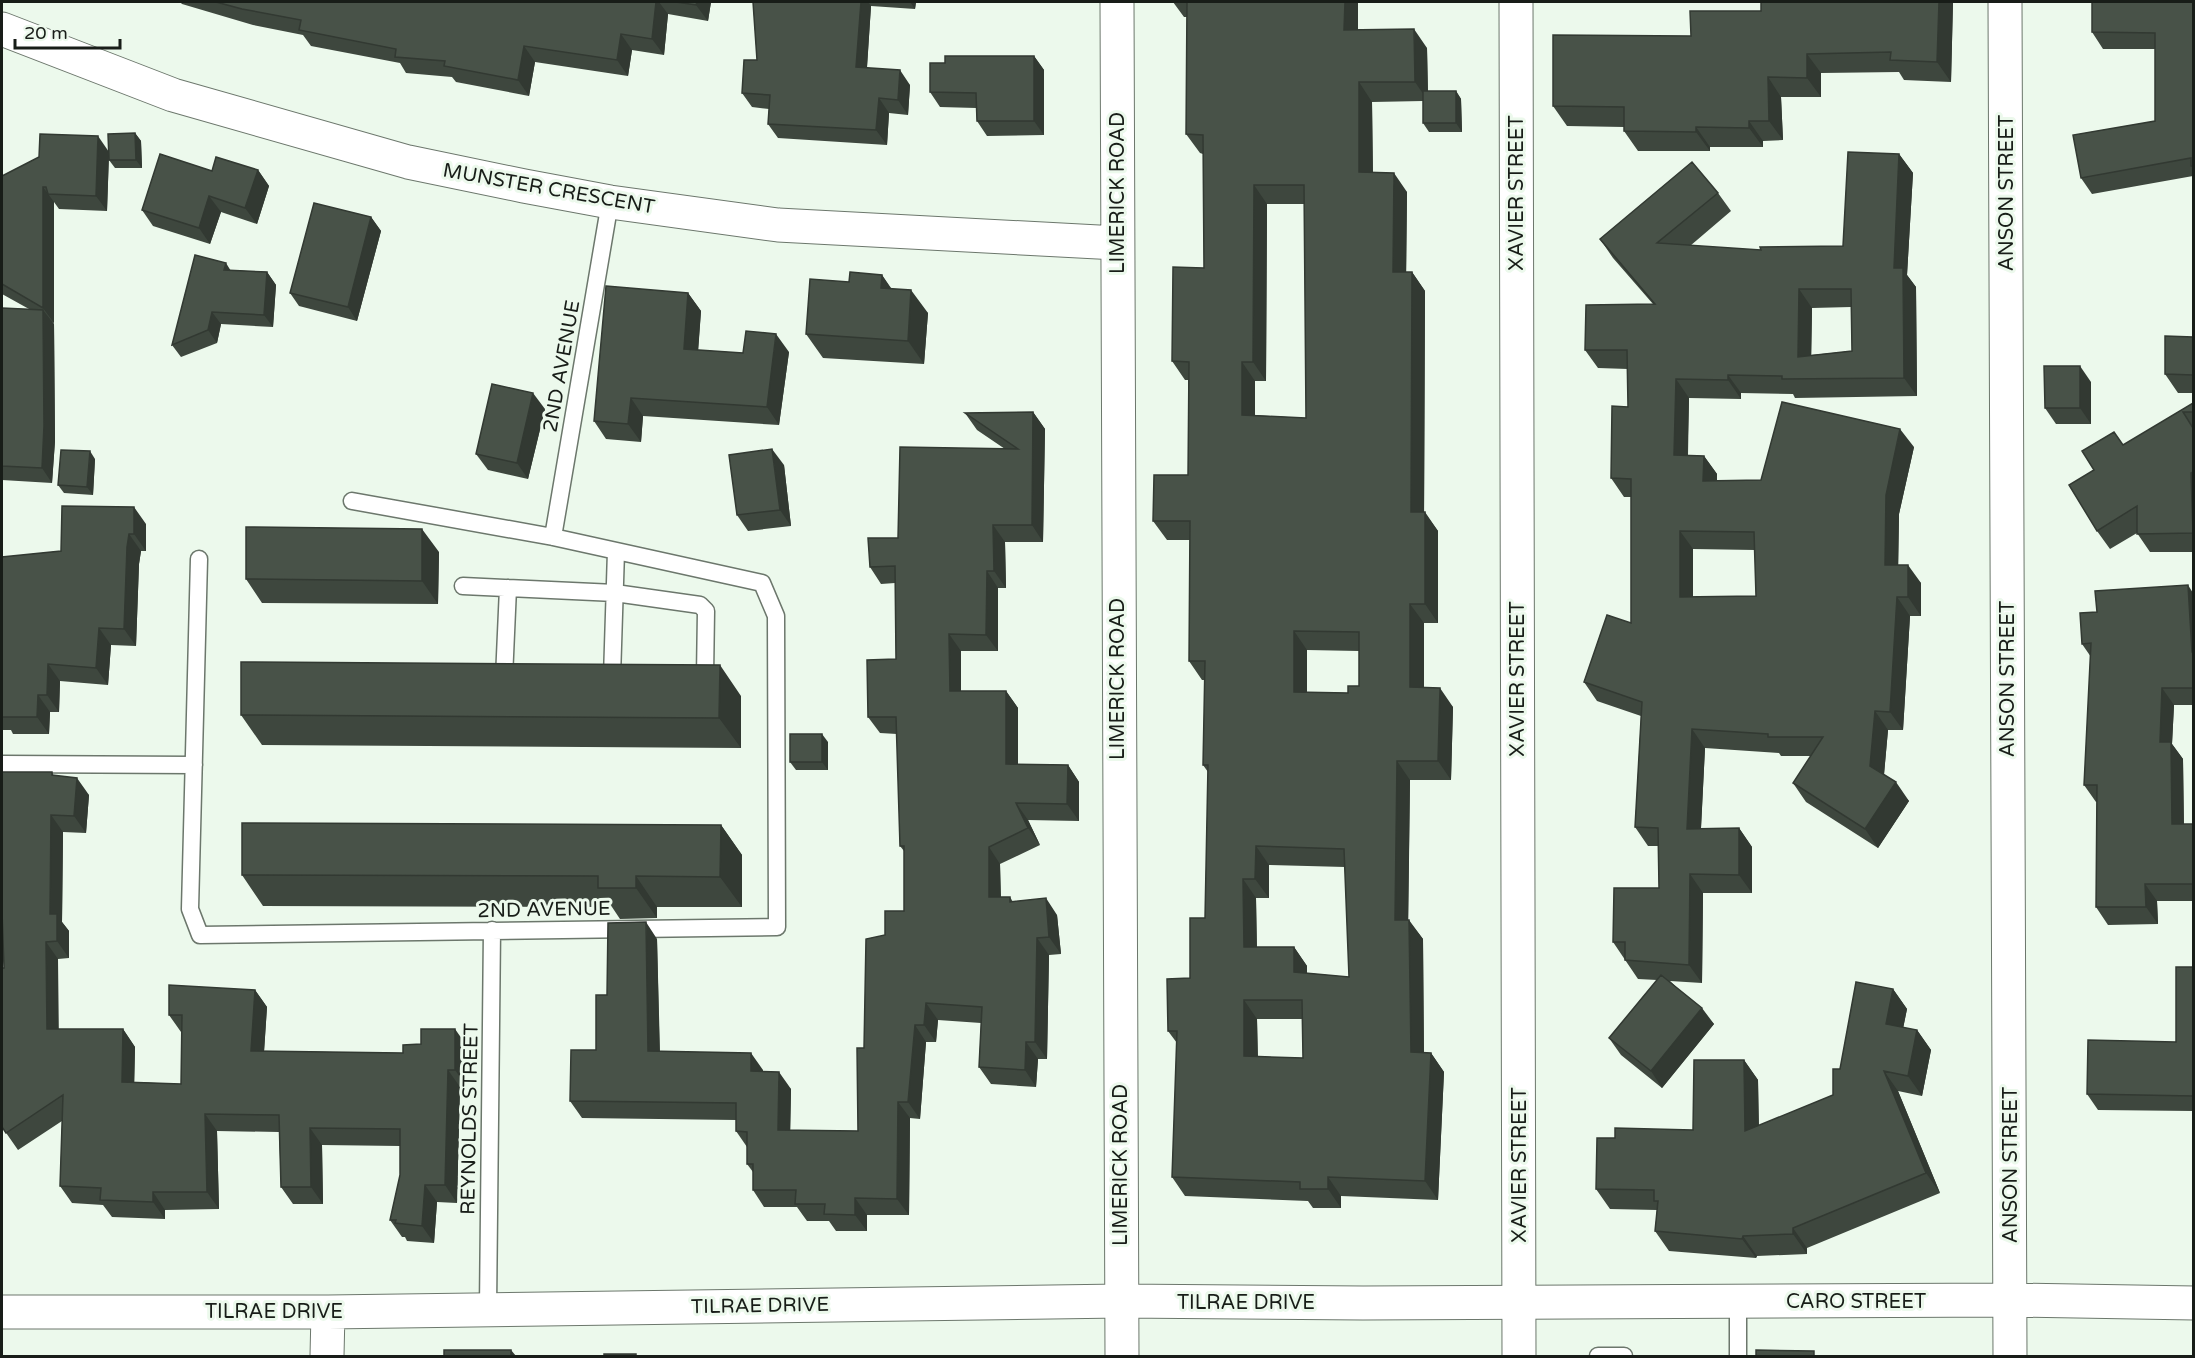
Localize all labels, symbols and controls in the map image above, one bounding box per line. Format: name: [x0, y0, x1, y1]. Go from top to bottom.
scale bar: [15, 12, 120, 50]
text: 20 m: [24, 22, 68, 44]
street label: LIMERICK ROAD: [1106, 112, 1130, 274]
street label: XAVIER STREET: [1505, 115, 1529, 271]
street label: ANSON STREET: [1995, 115, 2019, 271]
street label: MUNSTER CRESCENT: [441, 159, 657, 219]
street label: 2ND AVENUE: [539, 298, 585, 434]
street label: LIMERICK ROAD: [1106, 598, 1130, 760]
street label: XAVIER STREET: [1506, 601, 1530, 757]
street label: ANSON STREET: [1996, 601, 2020, 757]
street label: 2ND AVENUE: [477, 897, 611, 923]
street label: REYNOLDS STREET: [456, 1023, 484, 1215]
street label: LIMERICK ROAD: [1109, 1084, 1133, 1246]
street label: XAVIER STREET: [1508, 1087, 1532, 1243]
street label: ANSON STREET: [1999, 1087, 2023, 1243]
street label: CARO STREET: [1786, 1290, 1926, 1314]
street label: TILRAE DRIVE: [1177, 1291, 1315, 1315]
street label: TILRAE DRIVE: [691, 1293, 829, 1319]
street label: TILRAE DRIVE: [205, 1300, 343, 1324]

